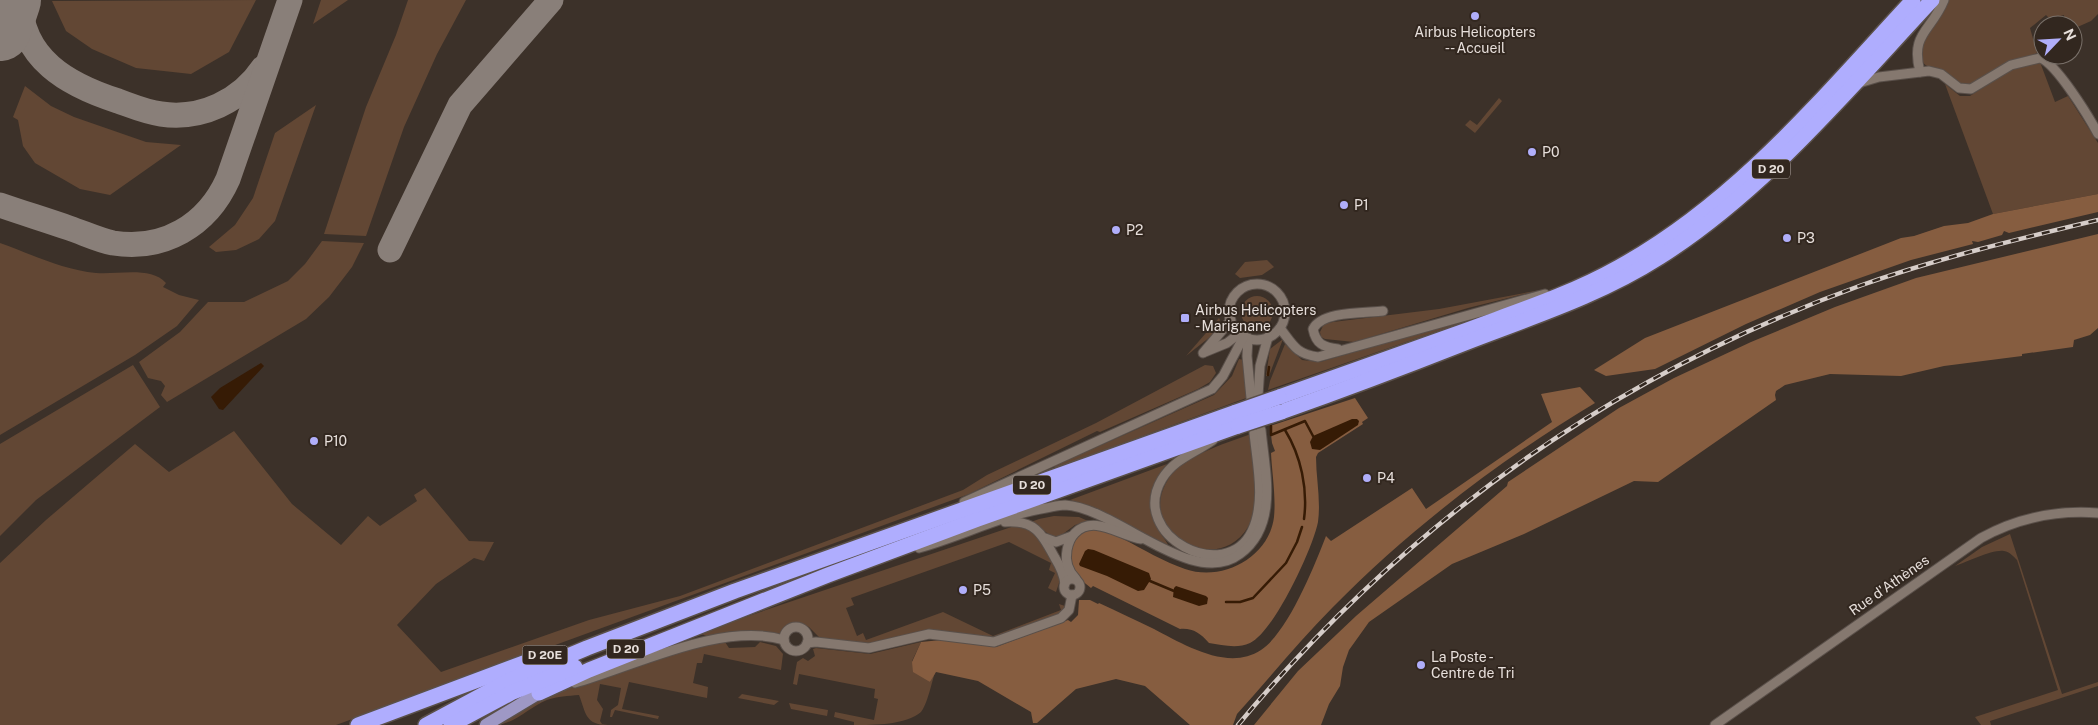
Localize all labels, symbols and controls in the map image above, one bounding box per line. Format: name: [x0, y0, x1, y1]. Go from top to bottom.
marker: Airbus Helicopters -- Accueil: [1469, 10, 1481, 22]
north arrow: [2033, 15, 2083, 65]
place label: Airbus Helicopters -- Accueil: [1414, 24, 1536, 56]
text: N: [2060, 26, 2079, 43]
place label: P0: [1542, 144, 1559, 160]
marker: P0: [1526, 146, 1538, 158]
road number: D 20: [1752, 160, 1790, 178]
place label: P1: [1354, 197, 1369, 213]
marker: P1: [1338, 199, 1350, 211]
place label: P2: [1126, 222, 1143, 238]
marker: P2: [1110, 224, 1122, 236]
place label: P3: [1797, 230, 1815, 246]
marker: P3: [1781, 232, 1793, 244]
place label: Airbus Helicopters - Marignane: [1195, 302, 1316, 334]
marker: Airbus Helicopters - Marignane: [1179, 312, 1191, 324]
place label: P10: [324, 433, 347, 449]
marker: P10: [308, 435, 320, 447]
place label: P4: [1377, 470, 1395, 486]
marker: P4: [1361, 472, 1373, 484]
road number: D 20: [1013, 476, 1051, 494]
street label: Rue d'Athènes: [1846, 552, 1932, 618]
place label: P5: [973, 582, 991, 598]
marker: P5: [957, 584, 969, 596]
road number: D 20: [607, 640, 645, 659]
road number: D 20E: [522, 646, 568, 664]
place label: La Poste - Centre de Tri: [1431, 649, 1515, 681]
marker: La Poste - Centre de Tri: [1415, 659, 1427, 671]

